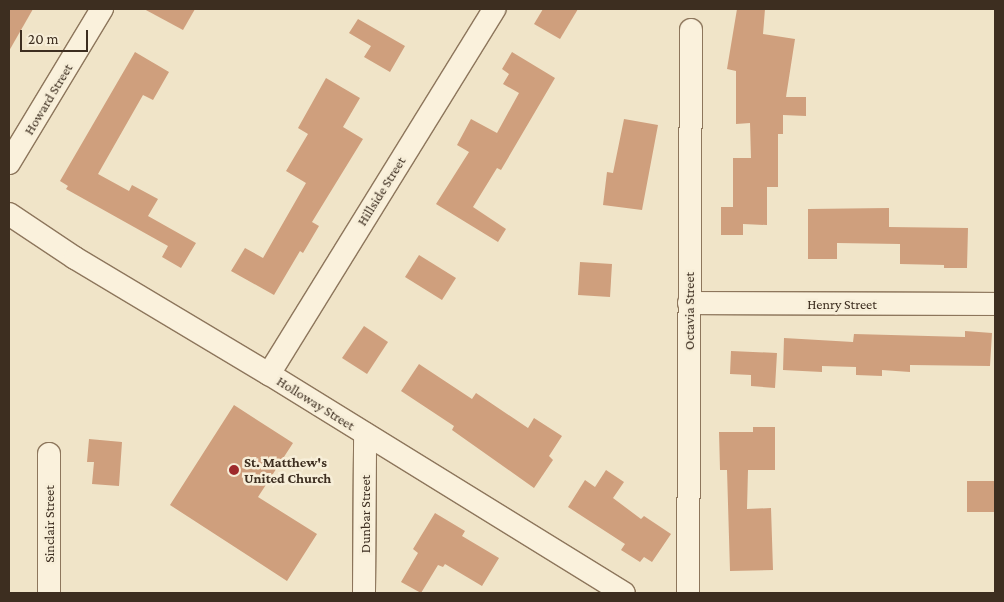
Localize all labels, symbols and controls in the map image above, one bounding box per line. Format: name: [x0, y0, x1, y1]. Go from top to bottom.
scale bar: [22, 20, 90, 52]
text: 20 m: [28, 31, 59, 47]
street label: Howard Street: [20, 60, 76, 138]
street label: Hillside Street: [353, 153, 409, 229]
street label: Octavia Street: [681, 272, 697, 350]
street label: Henry Street: [807, 296, 877, 312]
street label: Holloway Street: [274, 372, 358, 434]
place label: St. Matthew's United Church: [244, 454, 331, 487]
marker: St. Matthew's United Church: [228, 464, 240, 476]
street label: Dunbar Street: [357, 475, 373, 553]
street label: Sinclair Street: [41, 485, 57, 563]

